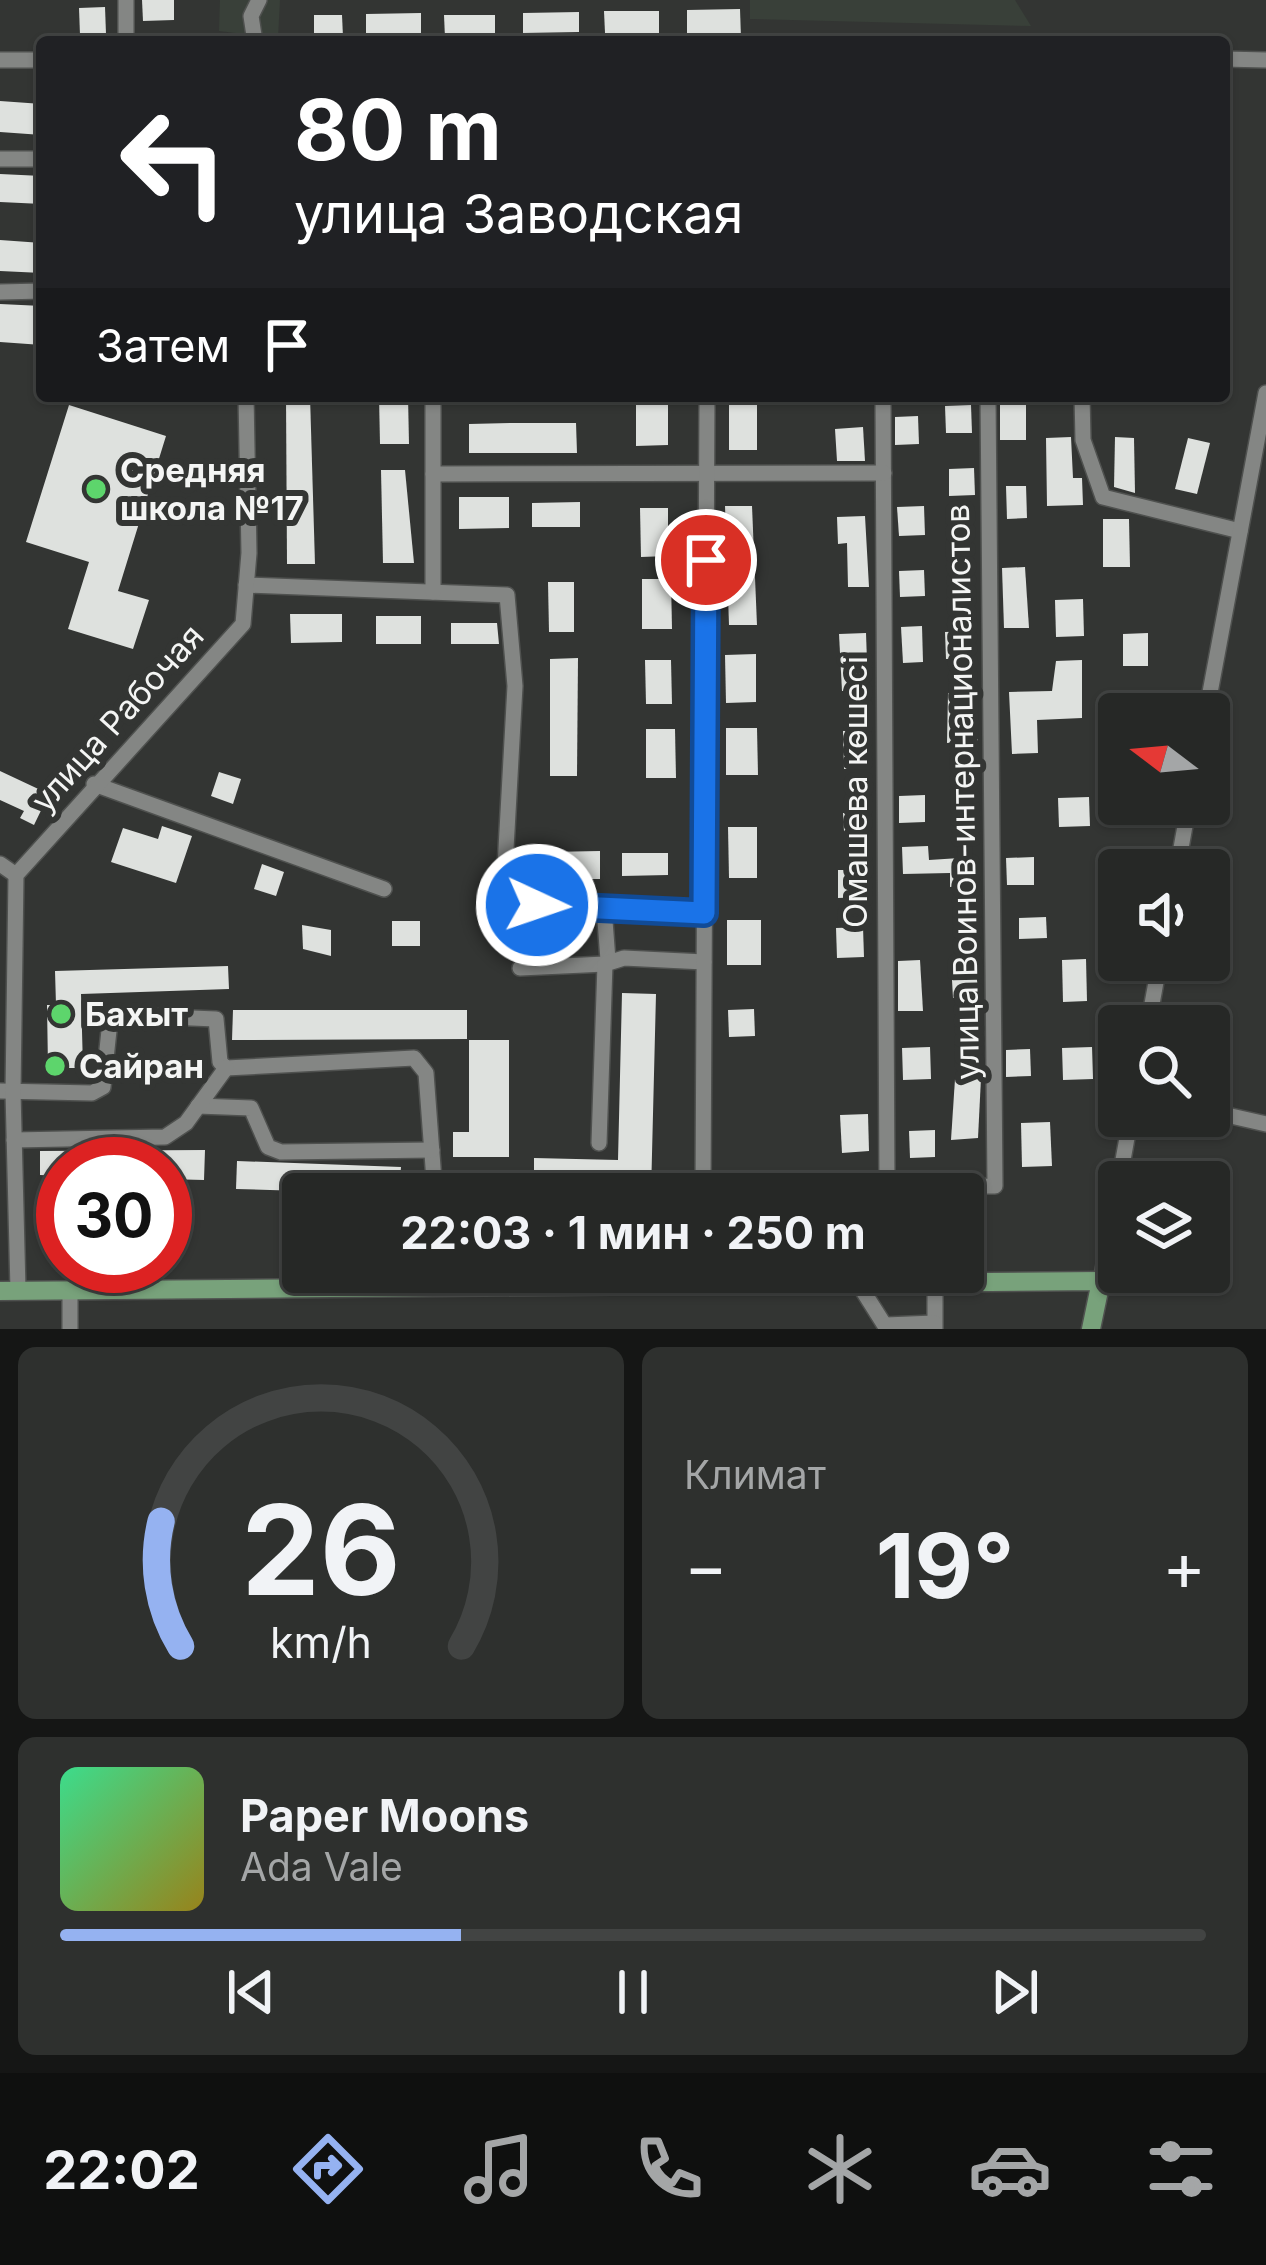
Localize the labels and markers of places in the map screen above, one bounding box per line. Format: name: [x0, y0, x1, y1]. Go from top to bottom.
place label: Средняя школа №17: [120, 450, 304, 528]
marker: Средняя школа №17: [83, 476, 109, 502]
pin: [655, 509, 757, 611]
place label: Бахыт: [85, 994, 188, 1034]
marker: Бахыт: [48, 1001, 74, 1027]
place label: Сайран: [79, 1046, 204, 1086]
marker: Сайран: [42, 1053, 68, 1079]

